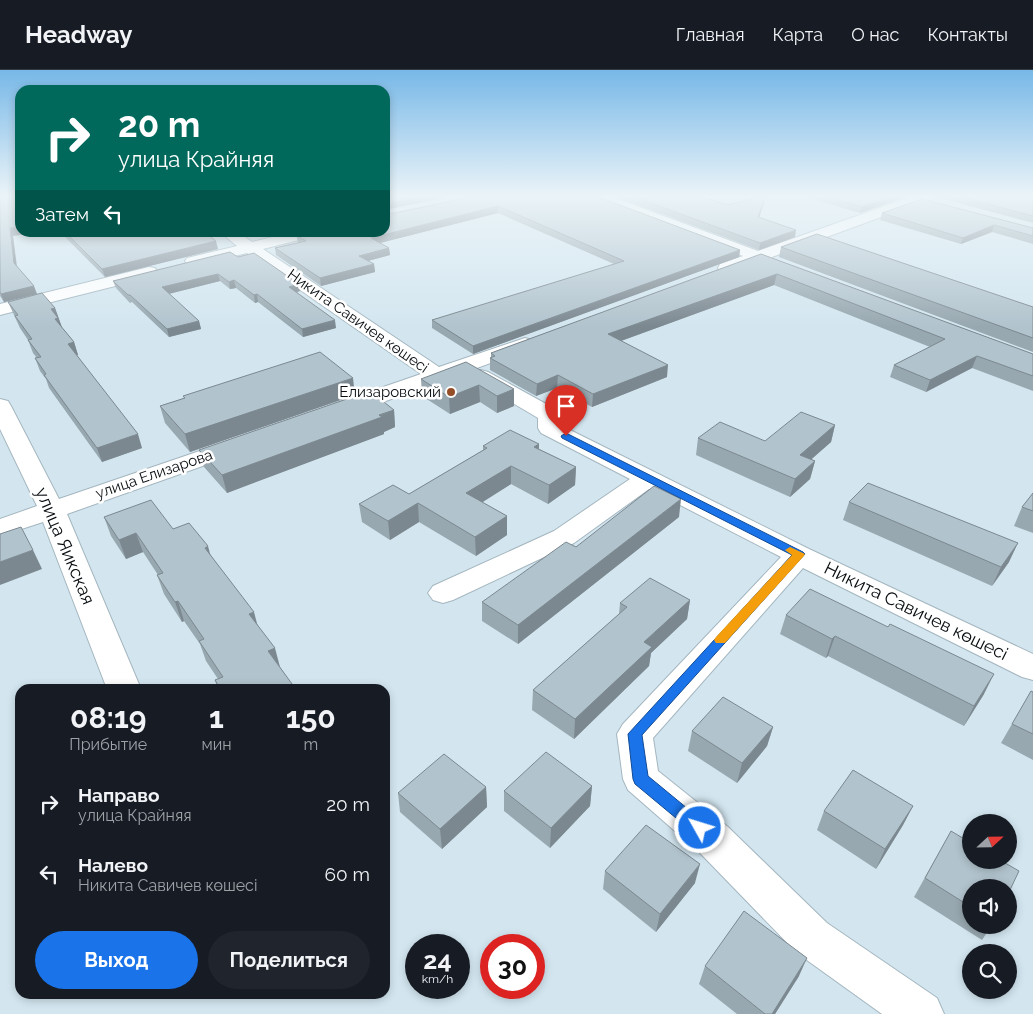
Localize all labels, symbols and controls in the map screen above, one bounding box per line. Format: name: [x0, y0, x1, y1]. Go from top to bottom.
text: Headway: [25, 20, 133, 49]
text: Главная: [676, 24, 744, 45]
text: Карта: [772, 24, 823, 45]
text: О нас: [851, 24, 899, 45]
text: Контакты: [927, 24, 1008, 45]
text: 20 m: [118, 104, 200, 145]
icon: right: [35, 105, 100, 170]
text: улица Крайняя: [118, 146, 274, 172]
icon: left: [99, 200, 127, 228]
text: Затем: [35, 203, 89, 225]
street label: Никита Савичев көшесі: [284, 265, 432, 377]
place label: Елизаровский: [339, 383, 441, 401]
pin: [545, 385, 587, 436]
marker: Елизаровский: [445, 386, 457, 398]
icon: arrive: [552, 392, 580, 420]
street label: улица Елизарова: [93, 446, 215, 502]
street label: улица Яикская: [31, 484, 100, 607]
street label: Никита Савичев көшесі: [821, 557, 1012, 664]
text: 08:19: [70, 700, 146, 735]
text: 1: [209, 700, 224, 735]
text: 150: [286, 700, 336, 735]
text: Прибытие: [69, 735, 147, 754]
text: мин: [201, 735, 232, 754]
text: m: [303, 735, 318, 754]
text: Направо: [78, 784, 159, 806]
icon: right: [35, 790, 63, 818]
text: 20 m: [326, 793, 370, 815]
position arrow: [673, 801, 725, 853]
text: улица Крайняя: [78, 806, 192, 825]
north arrow: [962, 814, 1018, 869]
map controls: [962, 814, 1017, 999]
text: Налево: [78, 854, 148, 876]
icon: left: [35, 860, 63, 888]
text: 60 m: [325, 863, 370, 885]
text: Никита Савичев көшесі: [78, 876, 257, 895]
button: sound: [962, 879, 1017, 934]
button: Выход: [35, 931, 198, 989]
button: Поделиться: [208, 931, 370, 989]
speed limit sign: 30: [480, 934, 545, 999]
button: search: [962, 944, 1017, 999]
text: 24: [423, 945, 452, 975]
text: km/h: [422, 972, 453, 986]

